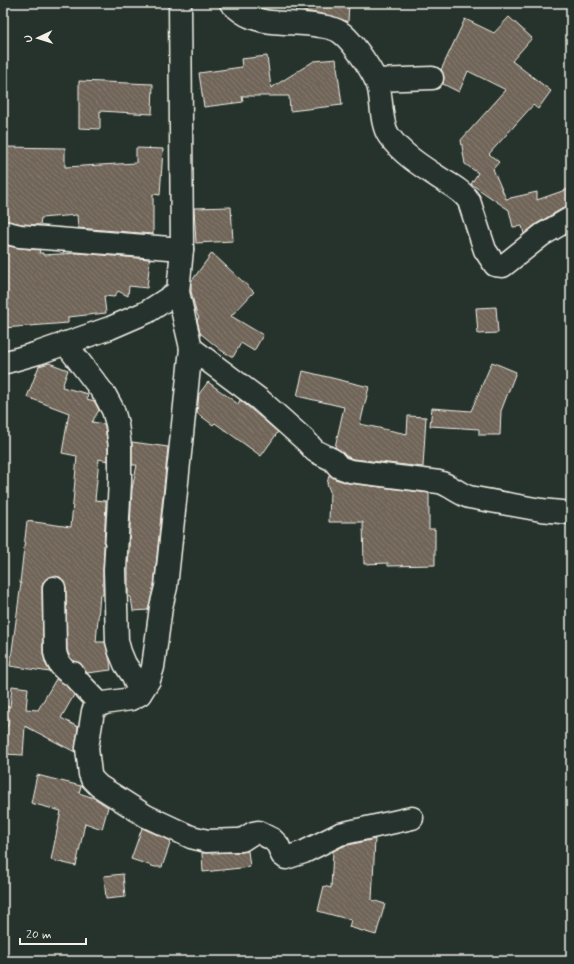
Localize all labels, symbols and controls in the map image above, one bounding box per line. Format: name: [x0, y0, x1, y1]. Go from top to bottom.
north arrow: [18, 18, 58, 58]
text: U: [22, 35, 36, 43]
scale bar: [20, 920, 86, 946]
text: 20 m: [26, 927, 52, 943]

